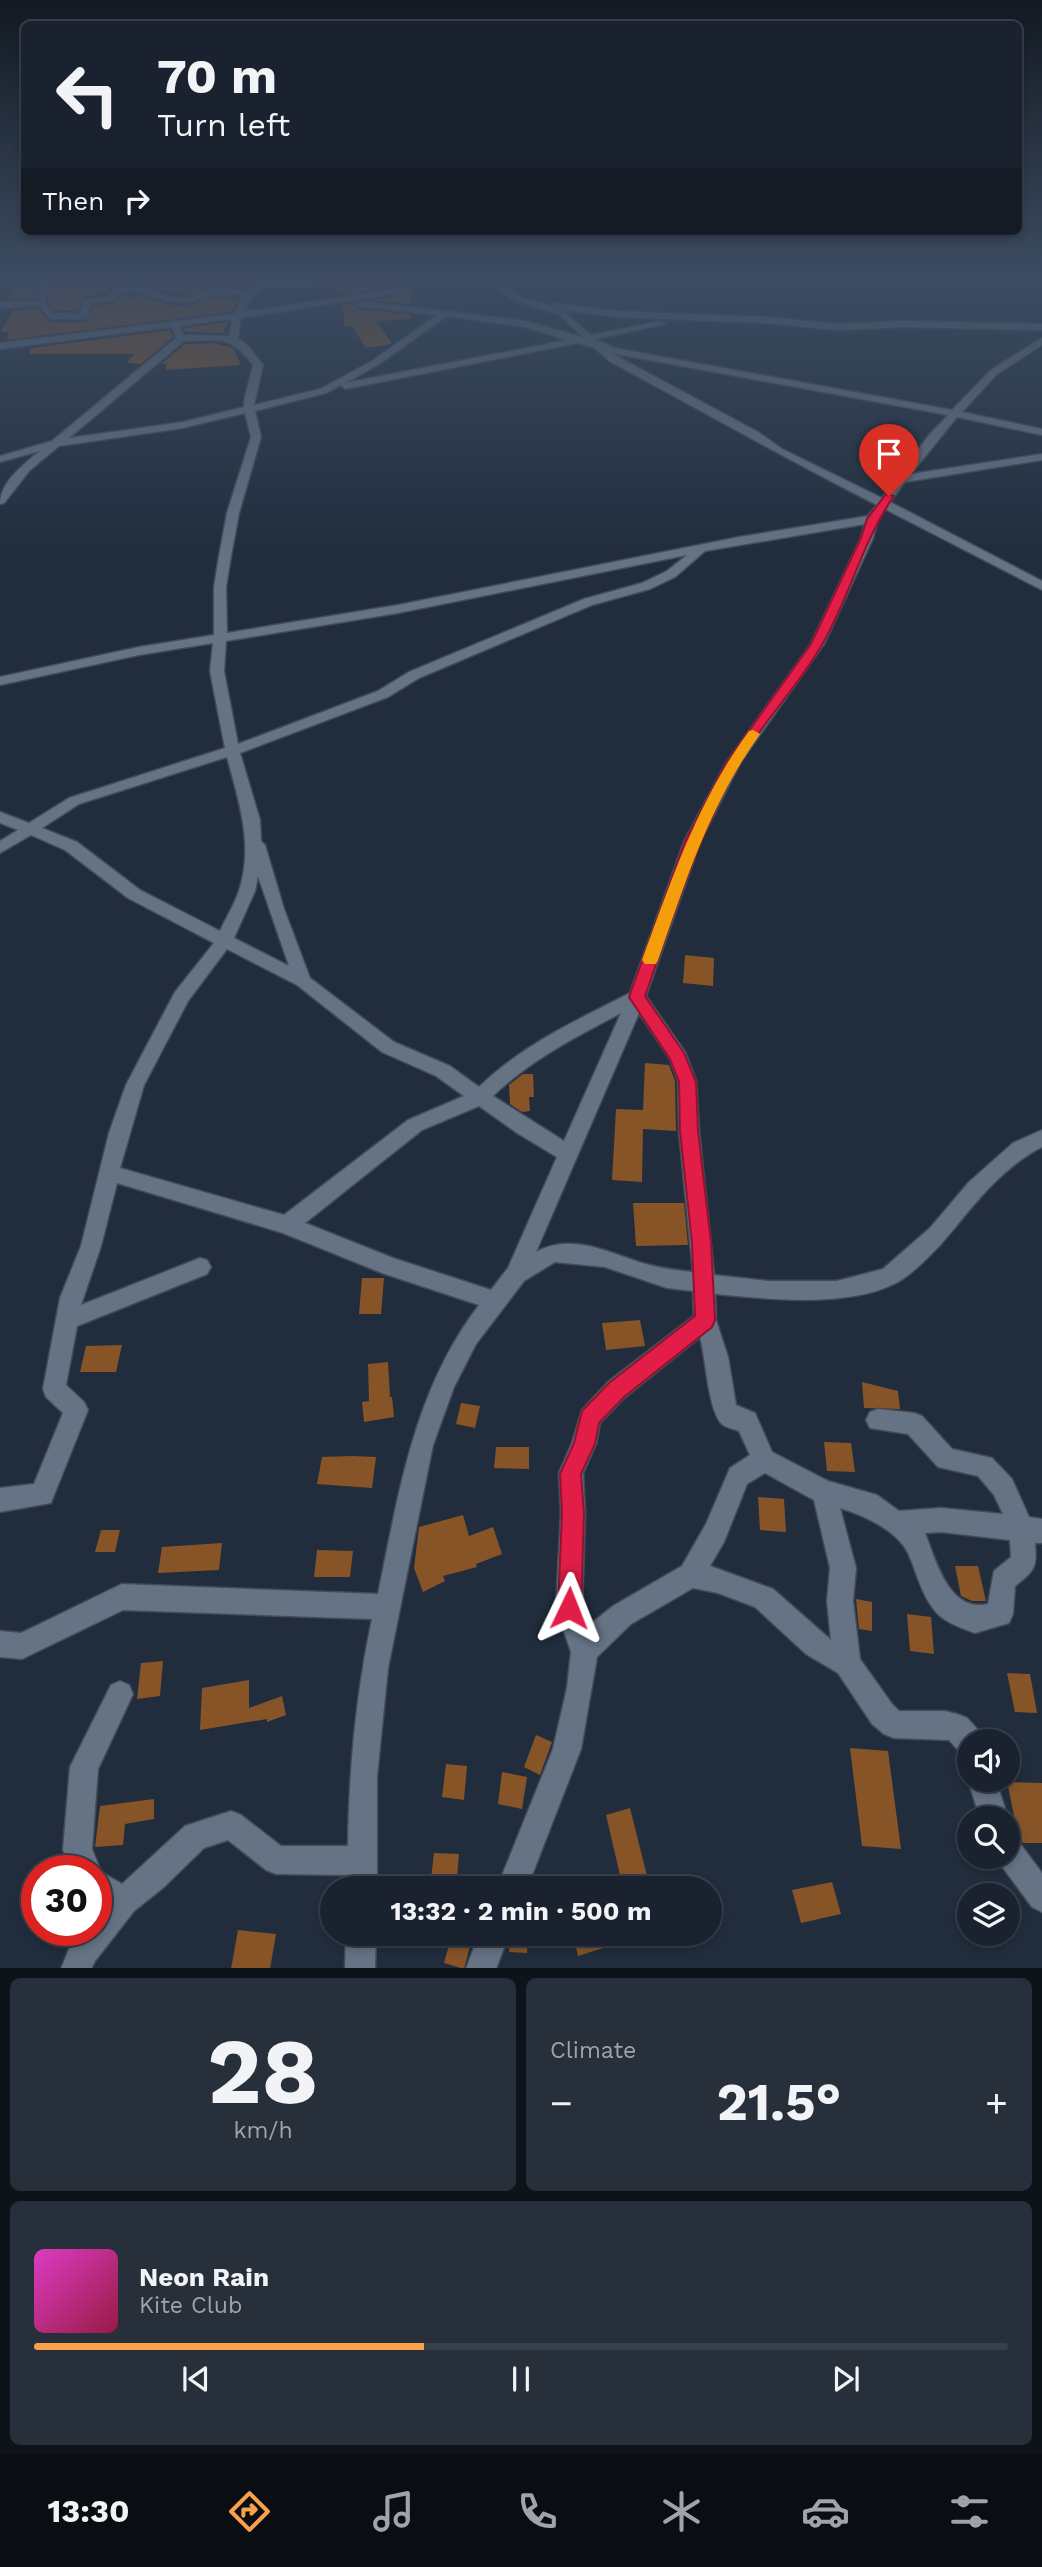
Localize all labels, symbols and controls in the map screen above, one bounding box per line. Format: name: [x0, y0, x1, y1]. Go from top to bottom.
text: 70 m: [157, 47, 277, 105]
icon: left: [42, 49, 133, 140]
text: Turn left: [157, 106, 290, 144]
icon: right: [118, 182, 156, 220]
text: Then: [42, 186, 104, 216]
pin: [859, 424, 919, 496]
icon: arrive: [870, 435, 908, 473]
position arrow: [532, 1571, 606, 1645]
map controls: [957, 1729, 1020, 1946]
button: sound: [957, 1729, 1020, 1792]
button: search: [957, 1806, 1020, 1869]
speed limit sign: 30: [21, 1855, 112, 1946]
button: layers: [957, 1883, 1020, 1946]
text: 13:32 · 2 min · 500 m: [390, 1896, 652, 1926]
text: 28: [207, 2018, 319, 2125]
text: Climate: [550, 2037, 636, 2064]
text: 21.5°: [717, 2072, 841, 2133]
text: −: [550, 2081, 573, 2125]
text: +: [985, 2081, 1008, 2125]
text: km/h: [233, 2117, 293, 2144]
text: Neon Rain: [139, 2262, 269, 2292]
text: Kite Club: [139, 2292, 242, 2319]
icon: previous: [177, 2360, 215, 2398]
icon: pause: [502, 2360, 540, 2398]
icon: next: [827, 2360, 865, 2398]
icon: directions: [225, 2487, 274, 2536]
icon: music: [369, 2487, 418, 2536]
icon: phone: [513, 2487, 562, 2536]
icon: climate: [657, 2487, 706, 2536]
icon: car: [801, 2487, 850, 2536]
icon: filters: [945, 2487, 994, 2536]
text: 13:30: [48, 2492, 130, 2530]

